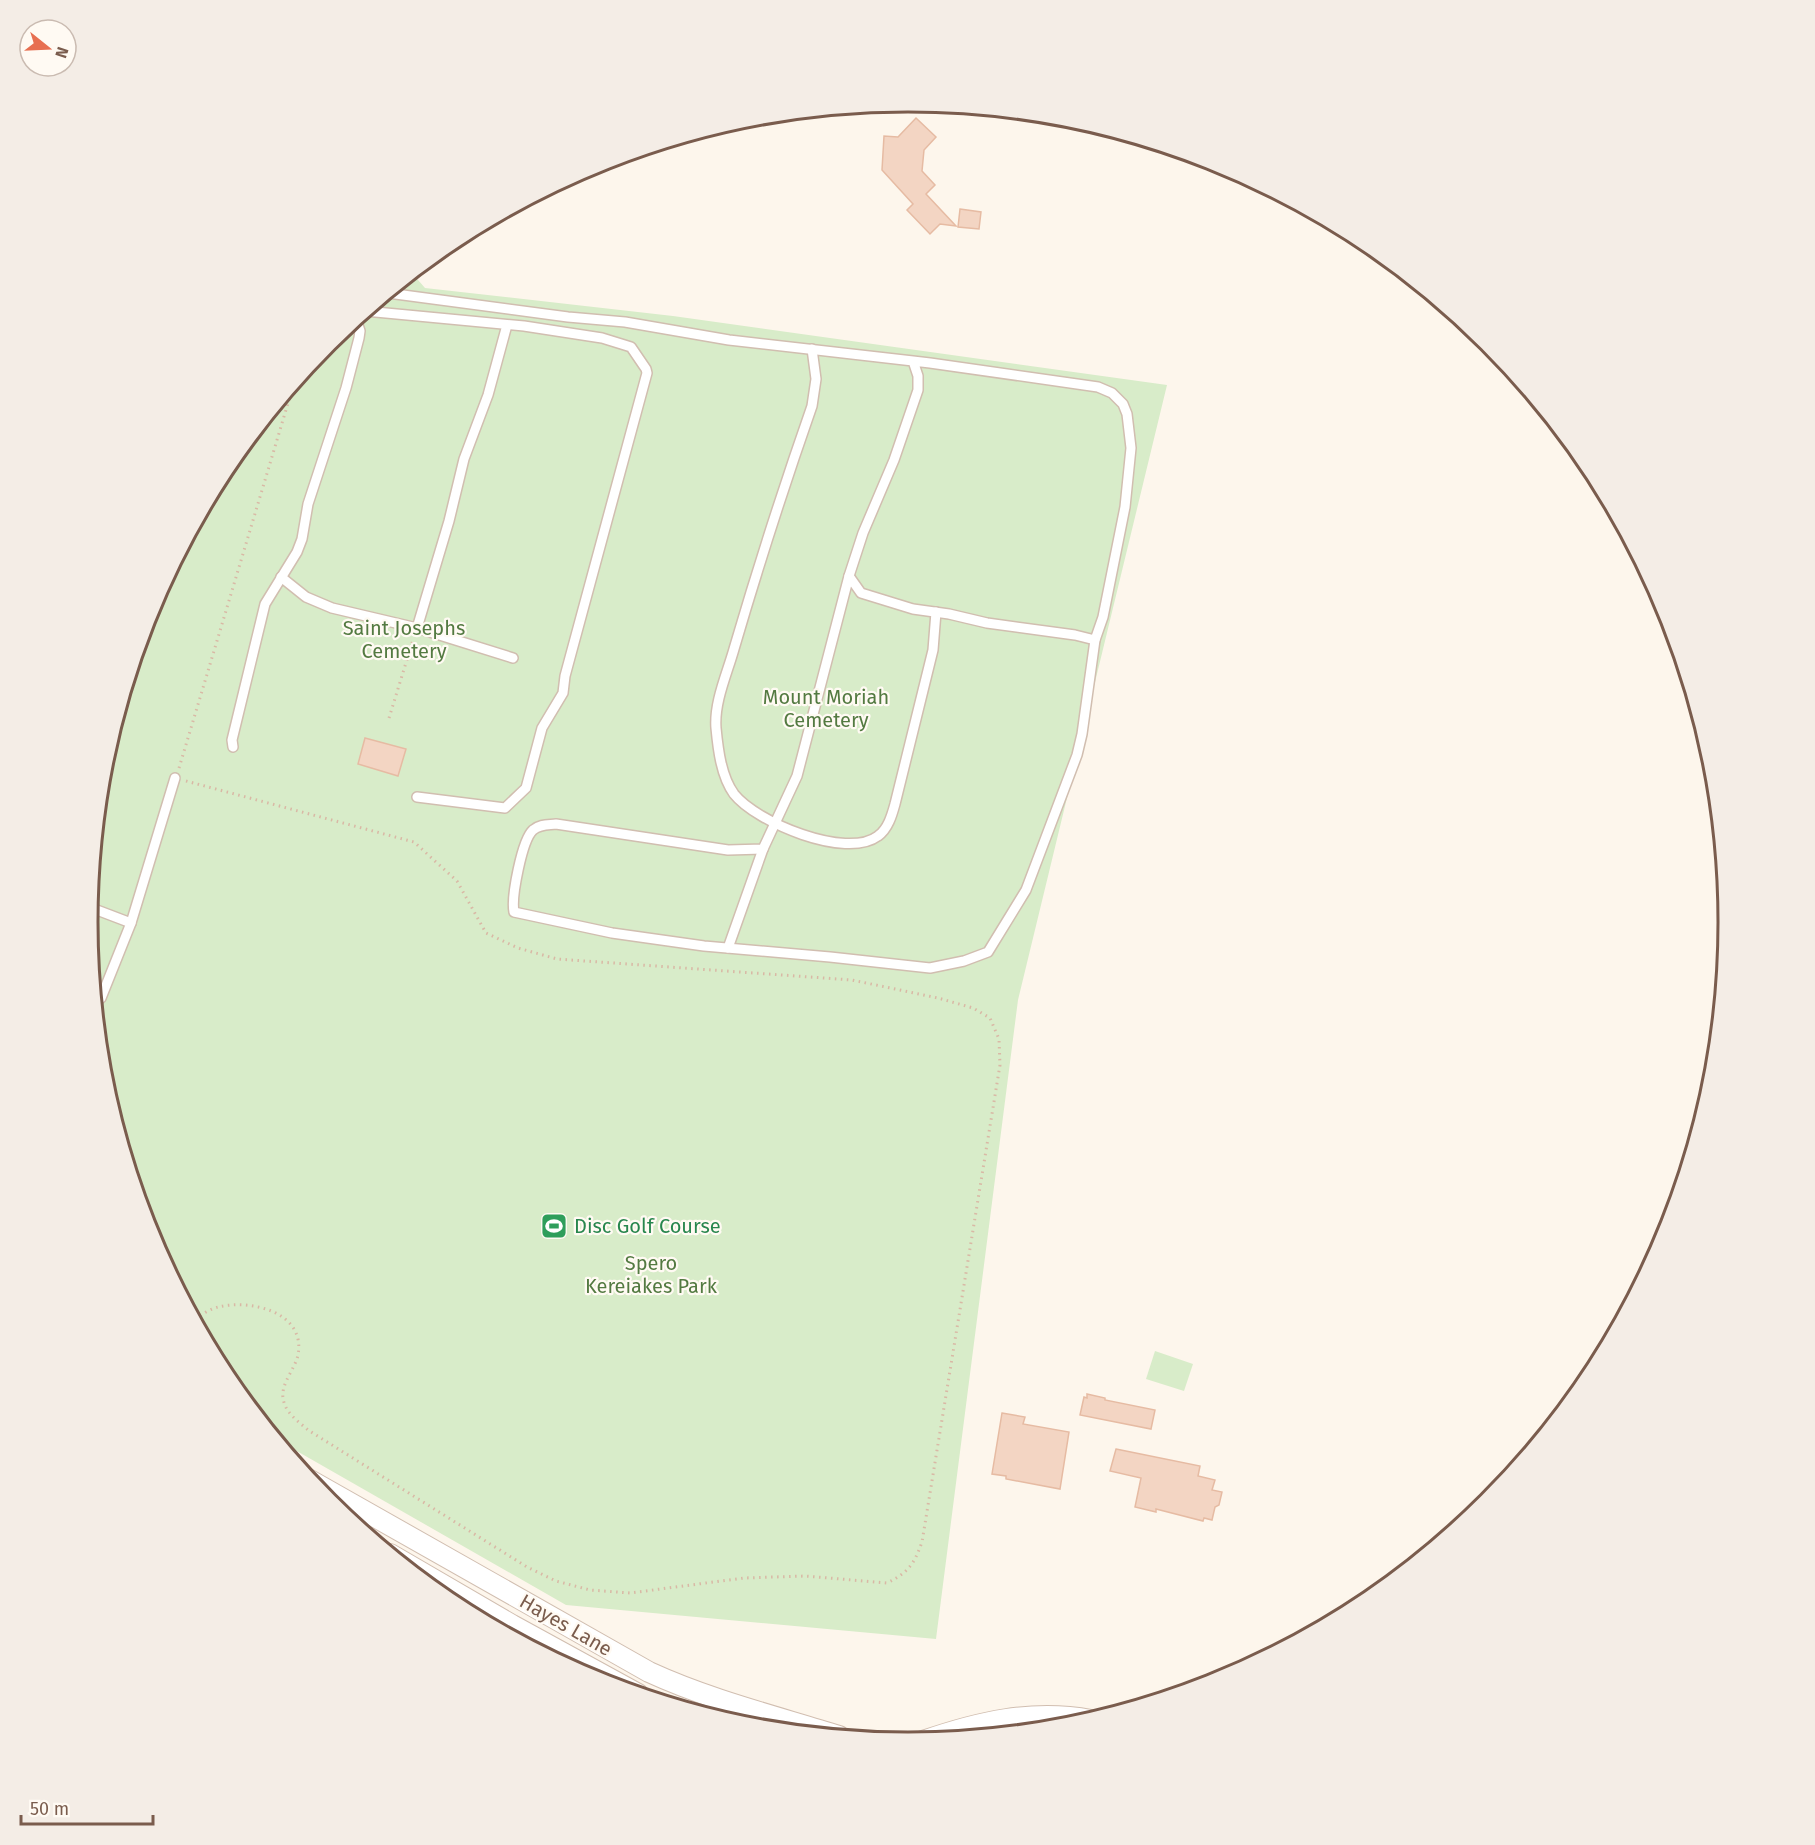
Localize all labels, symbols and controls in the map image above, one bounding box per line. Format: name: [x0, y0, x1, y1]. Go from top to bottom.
north arrow: [18, 18, 78, 78]
text: N: [51, 45, 72, 60]
park label: Saint Josephs Cemetery: [343, 616, 465, 663]
park label: Mount Moriah Cemetery: [763, 685, 889, 732]
sports icon: Disc Golf Course: [539, 1211, 569, 1241]
place label: Disc Golf Course: [574, 1214, 721, 1238]
park label: Spero Kereiakes Park: [585, 1251, 718, 1298]
street label: Hayes Lane: [516, 1589, 616, 1661]
scale bar: [21, 1788, 153, 1826]
text: 50 m: [30, 1798, 69, 1820]

